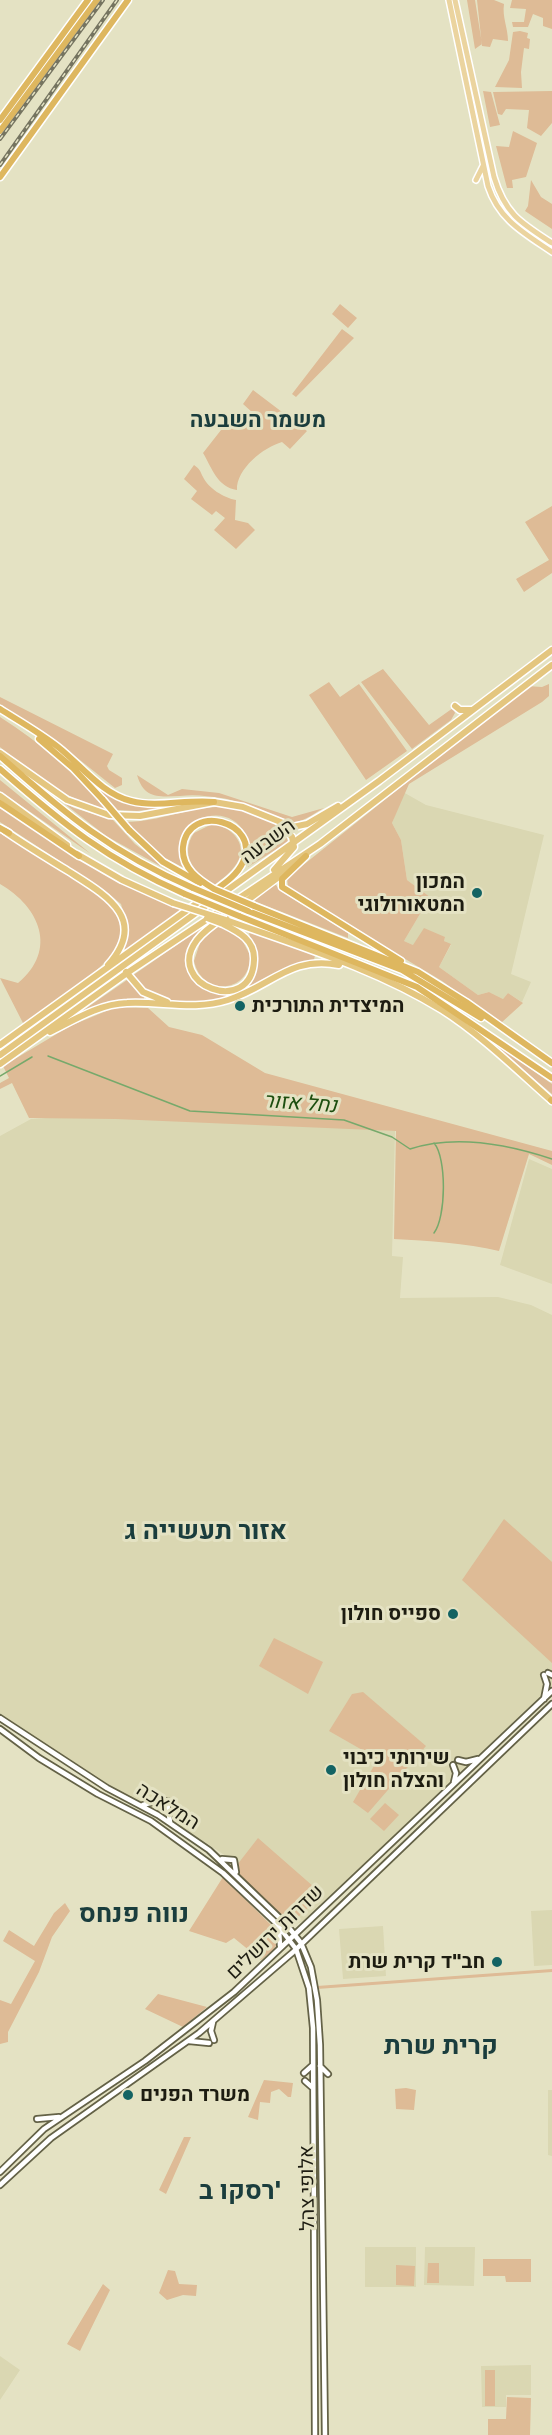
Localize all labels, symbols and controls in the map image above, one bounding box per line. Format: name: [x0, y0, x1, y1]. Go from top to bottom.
district label: משמר השבעה: [190, 407, 326, 433]
street label: השבעה: [236, 813, 300, 869]
place label: המכון המטאורולוגי: [358, 870, 465, 917]
marker: המכון המטאורולוגי: [470, 886, 484, 900]
place label: המיצדית התורכית: [252, 994, 404, 1018]
marker: המיצדית התורכית: [233, 999, 247, 1013]
water label: נחל אזור: [262, 1088, 338, 1118]
district label: אזור תעשייה ג: [125, 1515, 287, 1547]
place label: ספייס חולון: [341, 1602, 441, 1626]
marker: ספייס חולון: [446, 1607, 460, 1621]
place label: שירותי כיבוי והצלה חולון: [343, 1746, 450, 1793]
marker: שירותי כיבוי והצלה חולון: [324, 1763, 338, 1777]
street label: המלאכה: [132, 1777, 204, 1835]
street label: שדרות ירושלים: [221, 1880, 329, 1984]
district label: נווה פנחס: [79, 1898, 189, 1930]
place label: חב"ד קרית שרת: [348, 1950, 485, 1974]
marker: חב"ד קרית שרת: [490, 1955, 504, 1969]
district label: קרית שרת: [384, 2030, 498, 2062]
place label: משרד הפנים: [140, 2083, 250, 2107]
marker: משרד הפנים: [121, 2088, 135, 2102]
street label: אלופי צהל: [294, 2145, 320, 2231]
district label: רסקו ב': [199, 2175, 281, 2207]

